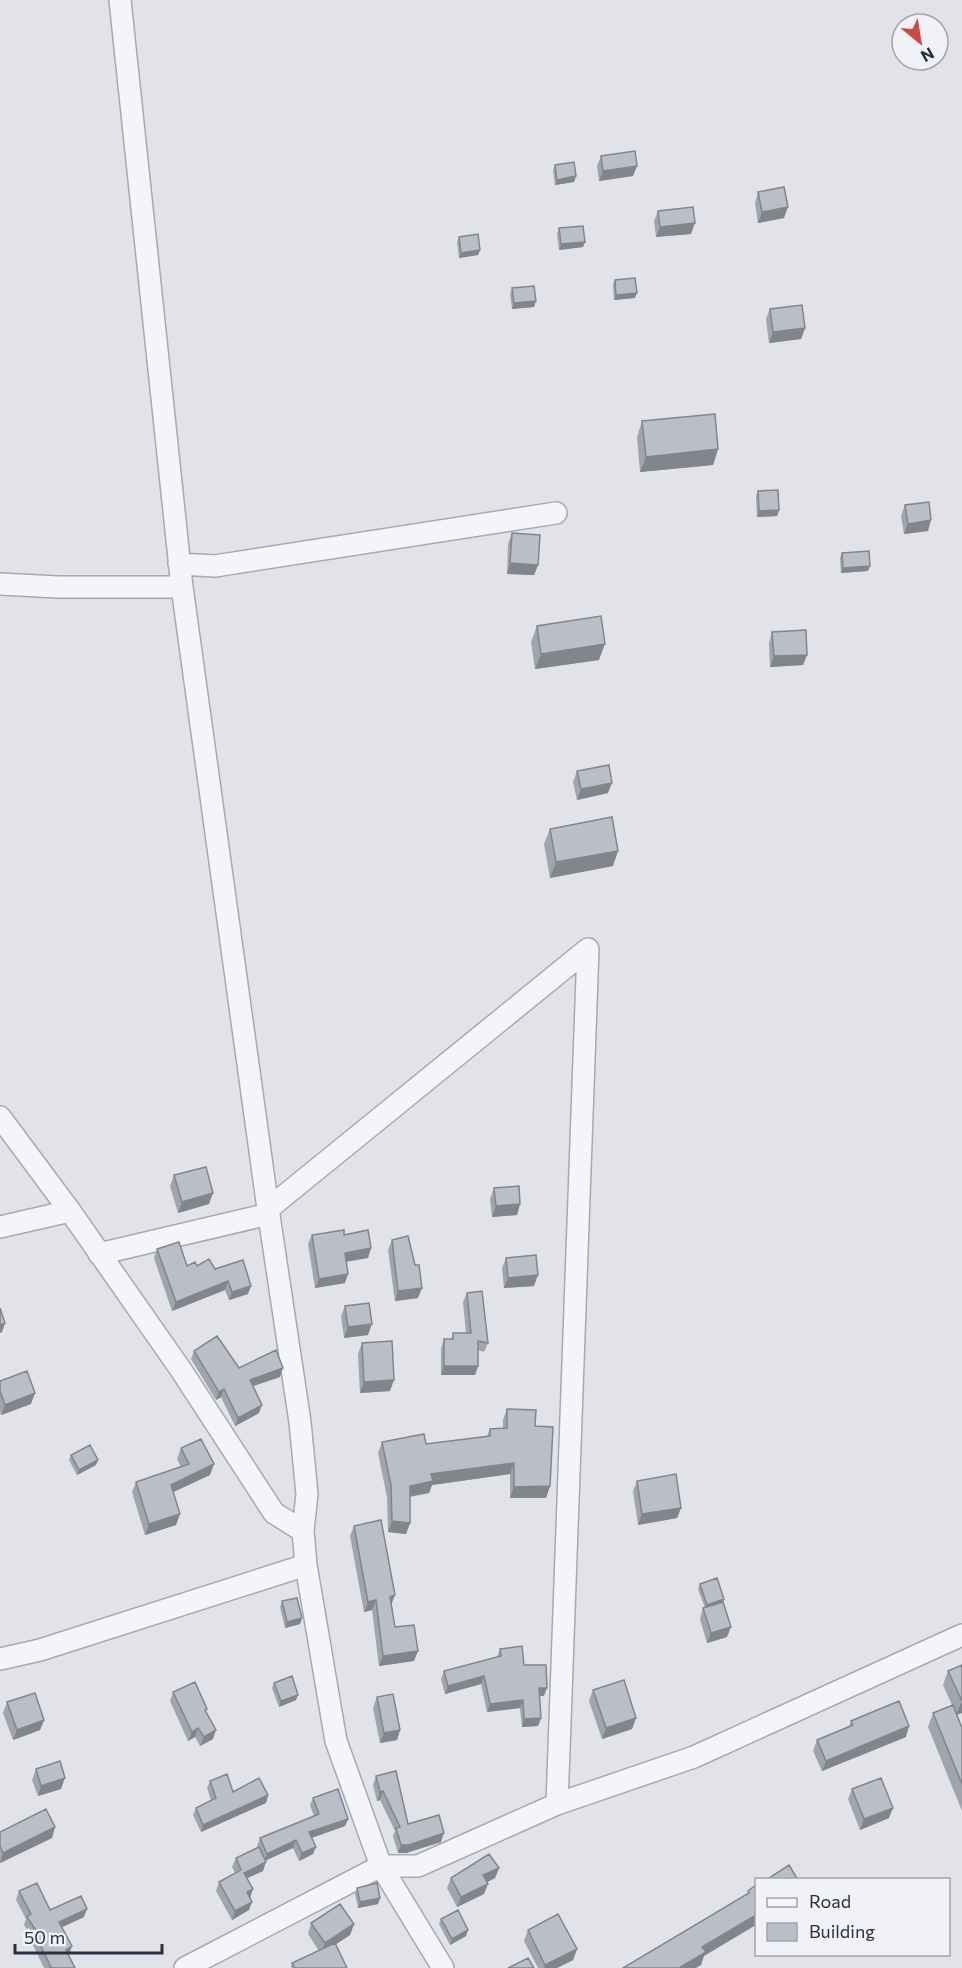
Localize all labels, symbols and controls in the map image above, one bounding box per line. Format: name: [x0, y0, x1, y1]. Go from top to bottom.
north arrow: [890, 12, 950, 72]
text: N: [918, 44, 938, 67]
legend: [755, 1878, 950, 1956]
text: Road: [809, 1890, 851, 1912]
scale bar: [15, 1917, 162, 1955]
text: Building: [809, 1920, 875, 1942]
text: 50 m: [24, 1926, 65, 1948]

